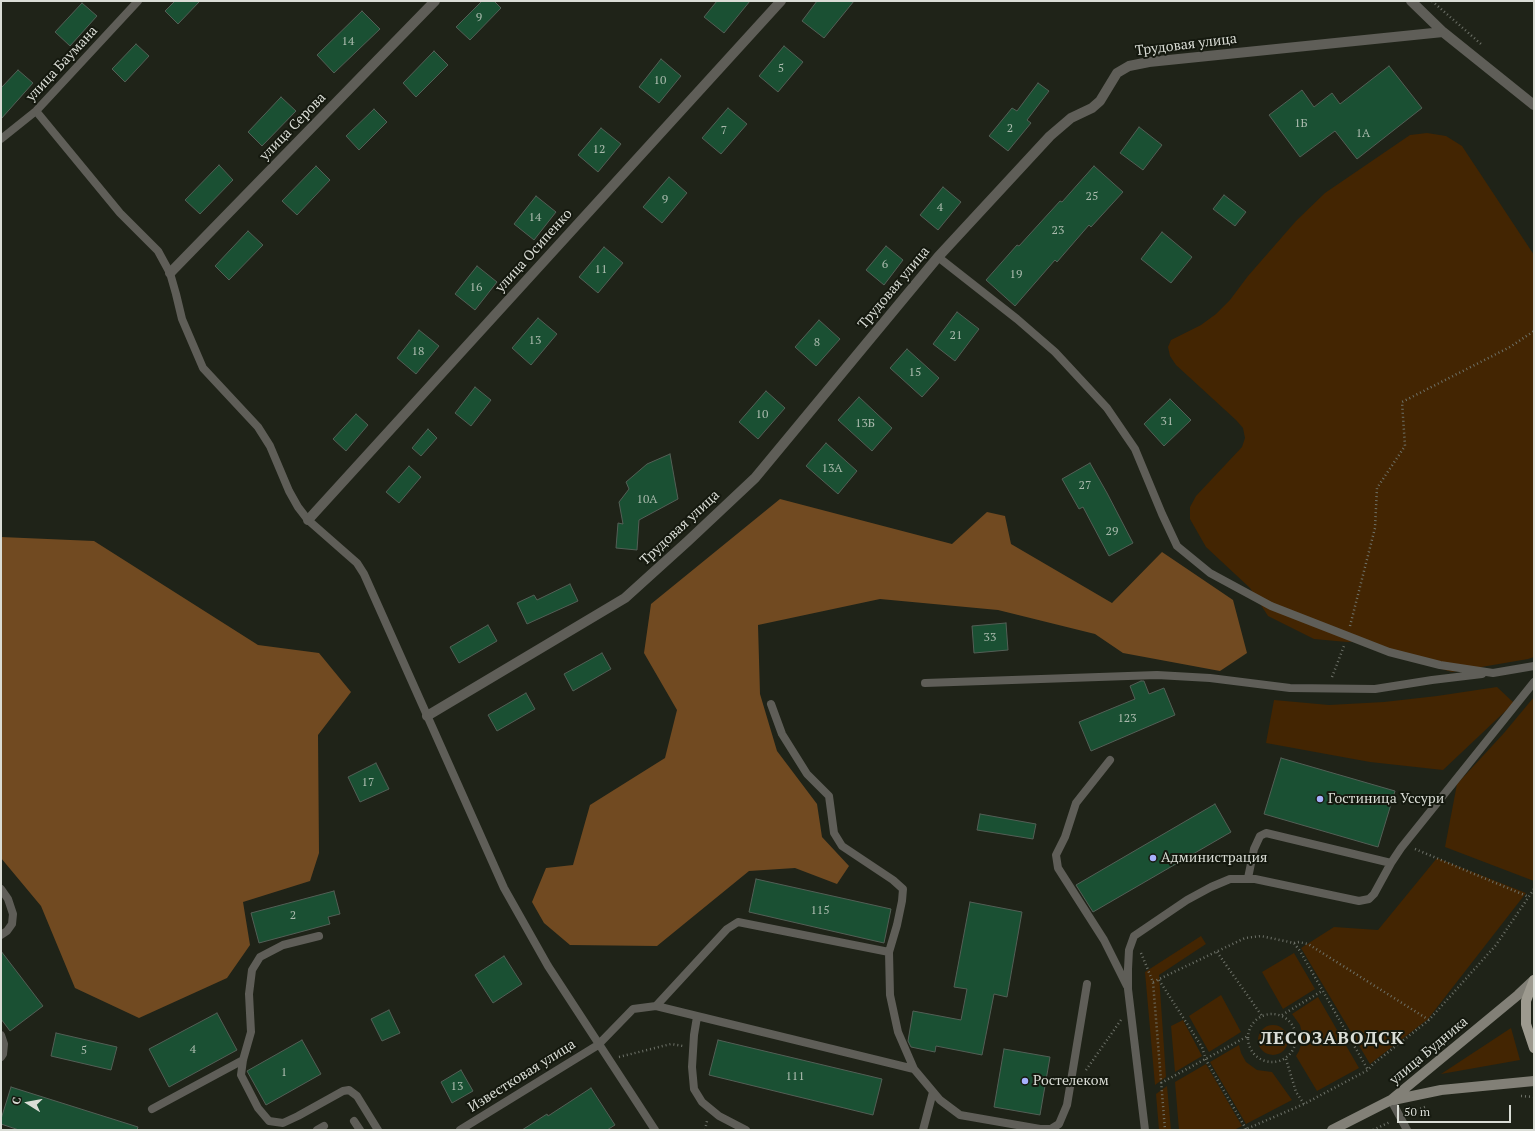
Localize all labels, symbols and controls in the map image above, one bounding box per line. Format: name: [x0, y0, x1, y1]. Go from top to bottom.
house number: 9: [476, 11, 482, 25]
street label: улица Баумана: [23, 23, 101, 105]
street label: Трудовая улица: [1134, 30, 1238, 60]
house number: 14: [342, 35, 354, 49]
house number: 5: [778, 62, 784, 76]
house number: 10: [654, 74, 666, 88]
street label: улица Серова: [256, 90, 330, 164]
house number: 1Б: [1294, 117, 1308, 131]
house number: 2: [1007, 122, 1013, 136]
house number: 7: [721, 124, 727, 138]
house number: 1А: [1356, 127, 1370, 141]
house number: 12: [593, 143, 605, 157]
house number: 25: [1086, 190, 1098, 204]
house number: 9: [662, 193, 668, 207]
house number: 4: [937, 201, 943, 215]
street label: улица Осипенко: [492, 206, 576, 296]
house number: 14: [529, 211, 541, 225]
house number: 23: [1052, 224, 1064, 238]
street label: Трудовая улица: [855, 243, 933, 333]
house number: 6: [882, 258, 888, 272]
house number: 11: [595, 263, 607, 277]
house number: 19: [1010, 268, 1022, 282]
house number: 16: [470, 281, 482, 295]
house number: 21: [950, 329, 962, 343]
house number: 13: [529, 334, 541, 348]
house number: 8: [814, 336, 820, 350]
house number: 18: [412, 345, 424, 359]
house number: 15: [909, 366, 921, 380]
house number: 10: [756, 408, 768, 422]
house number: 31: [1161, 415, 1173, 429]
house number: 13Б: [855, 417, 875, 431]
house number: 13А: [822, 462, 842, 476]
house number: 27: [1079, 479, 1091, 493]
street label: Трудовая улица: [637, 487, 723, 569]
house number: 10А: [637, 493, 657, 507]
house number: 29: [1106, 525, 1118, 539]
house number: 33: [984, 631, 996, 645]
house number: 123: [1117, 712, 1137, 726]
house number: 17: [362, 776, 374, 790]
place label: Гостиница Уссури: [1328, 791, 1444, 807]
marker: Гостиница Уссури: [1315, 794, 1325, 804]
place label: Администрация: [1161, 850, 1267, 866]
marker: Администрация: [1148, 853, 1158, 863]
house number: 115: [810, 904, 830, 918]
house number: 2: [290, 909, 296, 923]
street label: улица Будника: [1386, 1013, 1472, 1089]
district label: ЛЕСОЗАВОДСК: [1259, 1028, 1405, 1050]
street label: Известковая улица: [465, 1036, 579, 1116]
house number: 4: [190, 1043, 196, 1057]
house number: 5: [81, 1044, 87, 1058]
house number: 1: [281, 1066, 287, 1080]
house number: 111: [785, 1070, 805, 1084]
place label: Ростелеком: [1033, 1073, 1109, 1089]
marker: Ростелеком: [1020, 1076, 1030, 1086]
house number: 13: [451, 1080, 463, 1094]
north arrow: [8, 1083, 48, 1123]
text: С: [9, 1096, 24, 1106]
scale bar: [1399, 1097, 1513, 1123]
text: 50 m: [1404, 1104, 1430, 1119]

